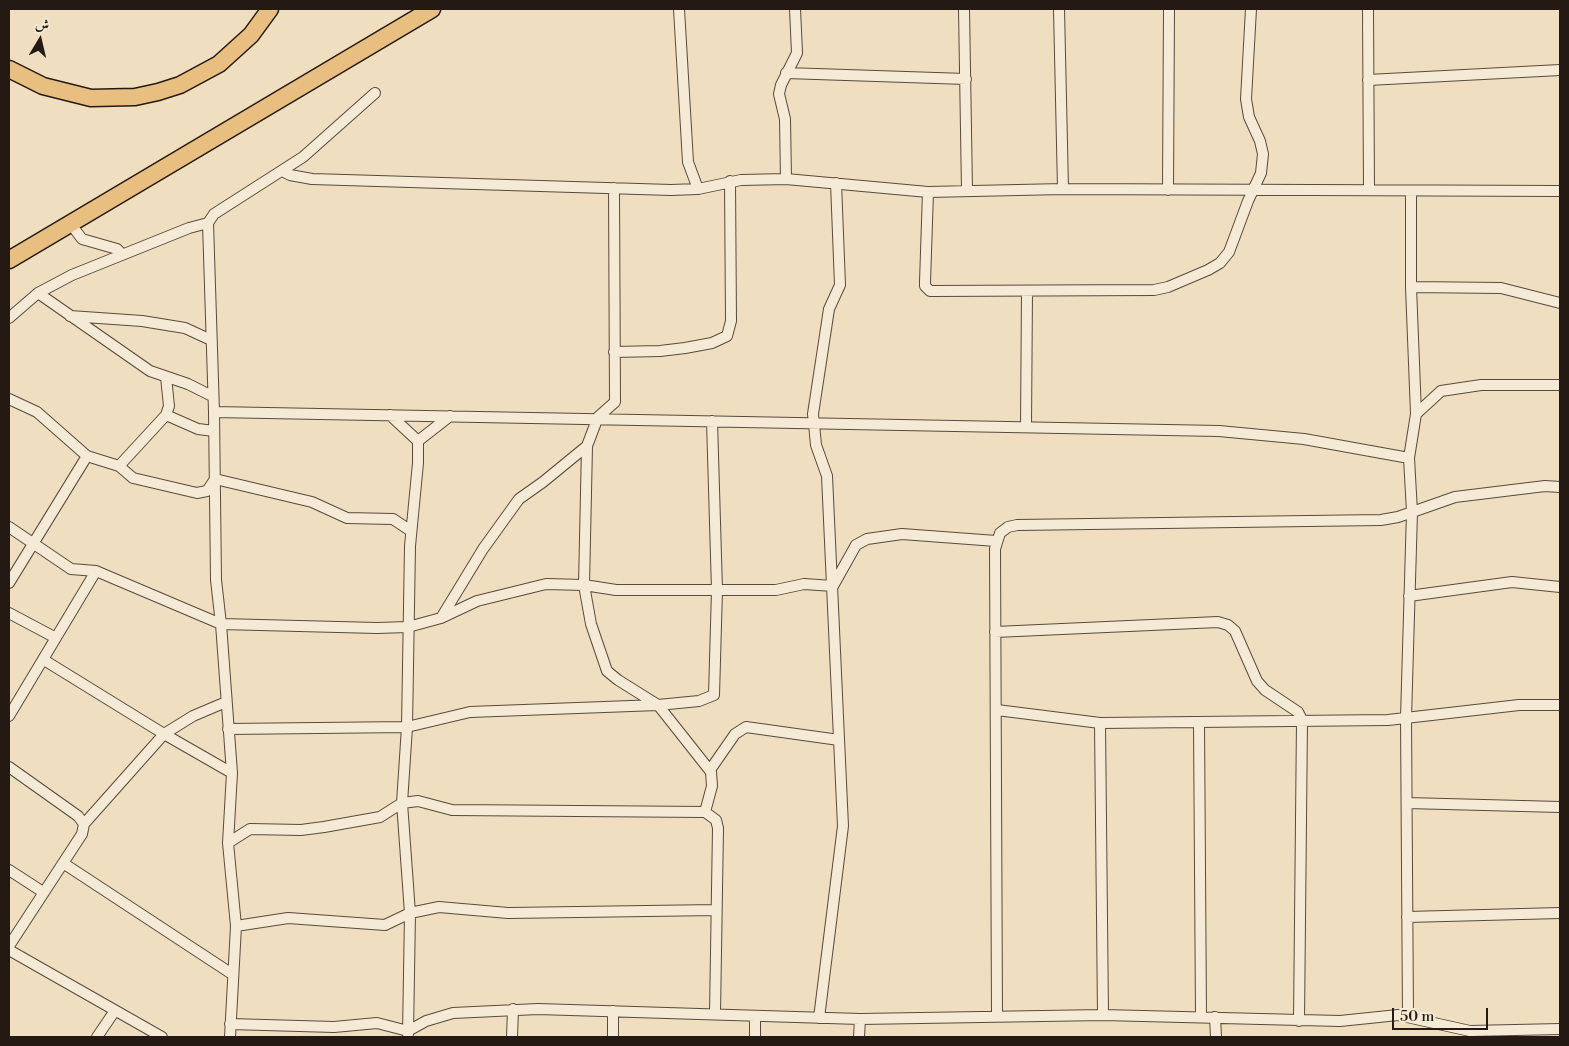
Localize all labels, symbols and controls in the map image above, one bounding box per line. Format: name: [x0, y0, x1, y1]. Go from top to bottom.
north arrow: [15, 15, 65, 65]
text: ش: [34, 15, 51, 35]
scale bar: [1394, 998, 1490, 1030]
text: 50 m: [1400, 1007, 1434, 1026]

